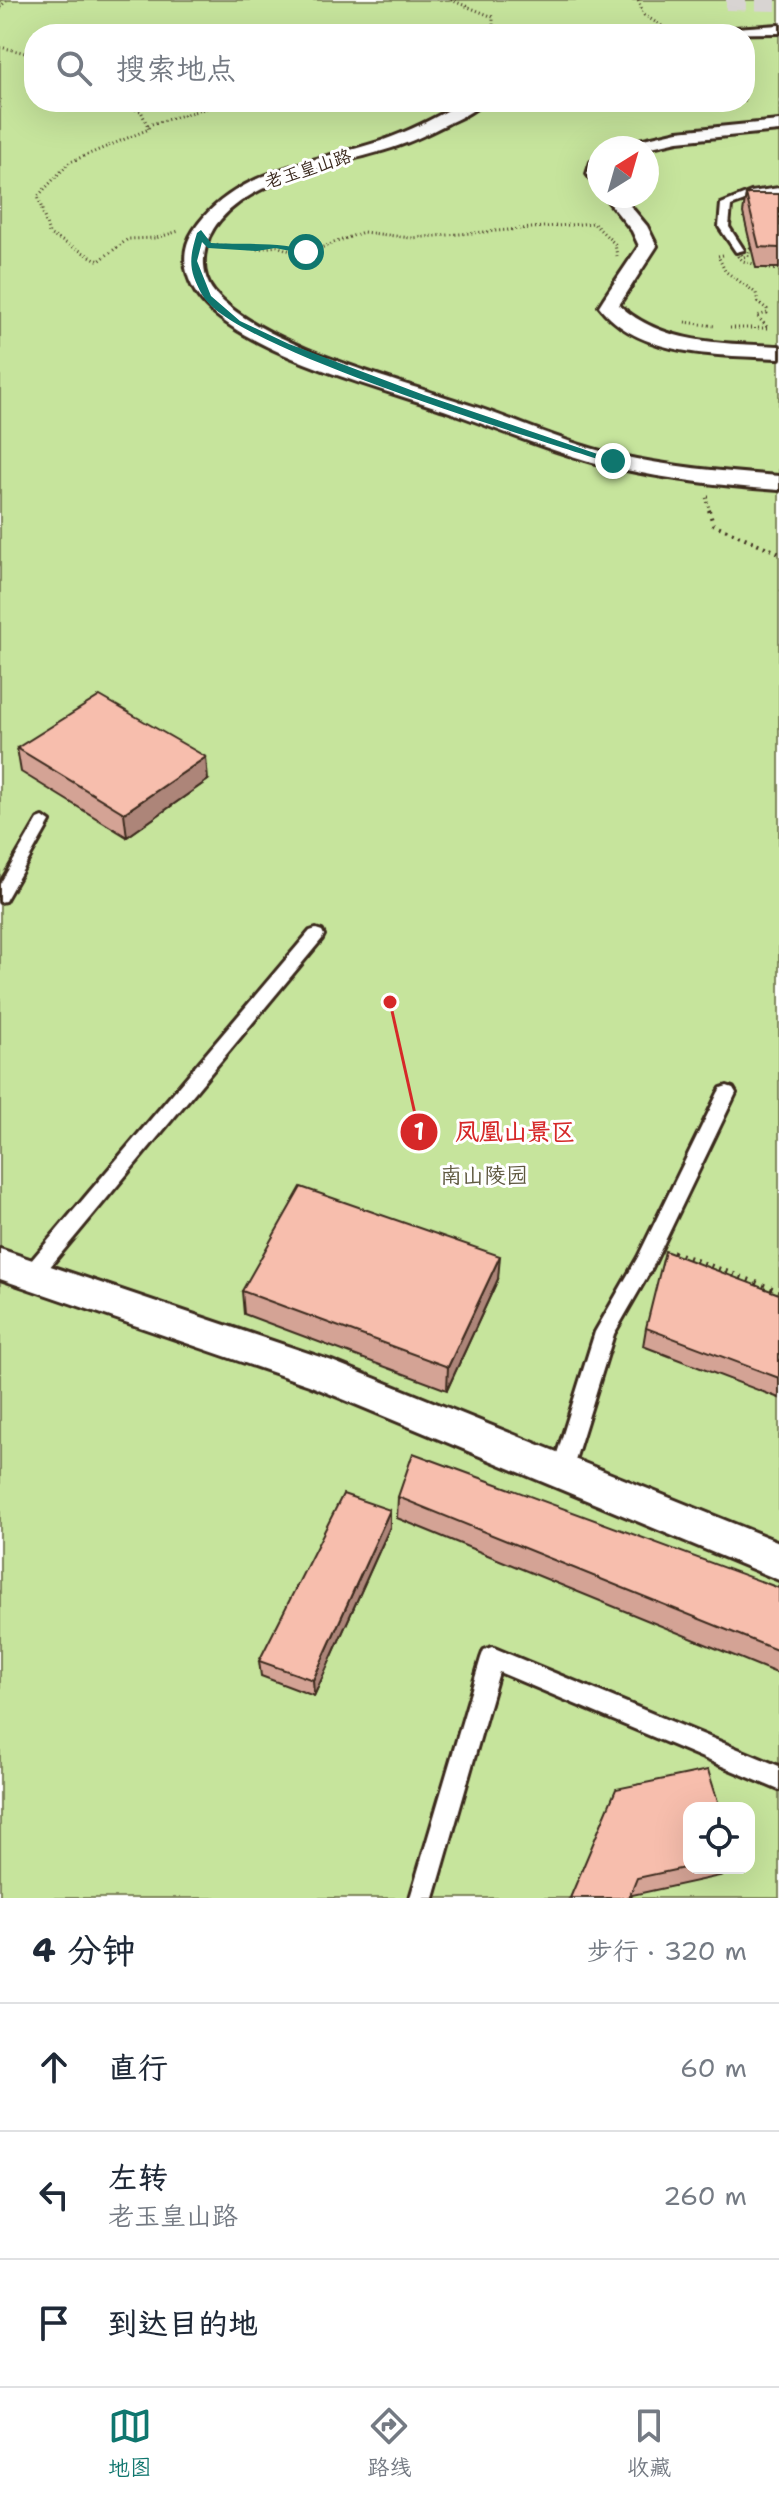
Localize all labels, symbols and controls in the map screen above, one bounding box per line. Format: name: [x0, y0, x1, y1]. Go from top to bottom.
search box: [24, 24, 755, 112]
icon: search: [52, 46, 96, 90]
text: 搜索地点: [116, 48, 236, 89]
north arrow: [587, 136, 659, 208]
street label: 老玉皇山路: [261, 144, 355, 194]
route start: [288, 234, 324, 270]
route end: [595, 443, 631, 479]
callout: 凤凰山景区: [399, 1108, 591, 1156]
text: 1: [414, 1116, 424, 1148]
text: 凤凰山景区: [455, 1116, 575, 1148]
park label: 南山陵园: [440, 1161, 528, 1190]
map controls: [683, 1802, 755, 1874]
button: locate: [683, 1802, 755, 1874]
text: 4 分钟: [32, 1927, 136, 1973]
text: 步行 · 320 m: [587, 1933, 747, 1968]
icon: ahead: [32, 2045, 76, 2089]
text: 直行: [108, 2047, 168, 2088]
text: 60 m: [680, 2050, 747, 2085]
text: 左转: [108, 2157, 168, 2198]
icon: left: [32, 2173, 76, 2217]
text: 260 m: [663, 2178, 747, 2213]
text: 老玉皇山路: [108, 2198, 238, 2233]
icon: arrive: [32, 2301, 76, 2345]
text: 到达目的地: [108, 2303, 258, 2344]
tab: 地图: [108, 2404, 152, 2482]
tab: 路线: [367, 2404, 411, 2482]
tab: 收藏: [627, 2404, 671, 2482]

